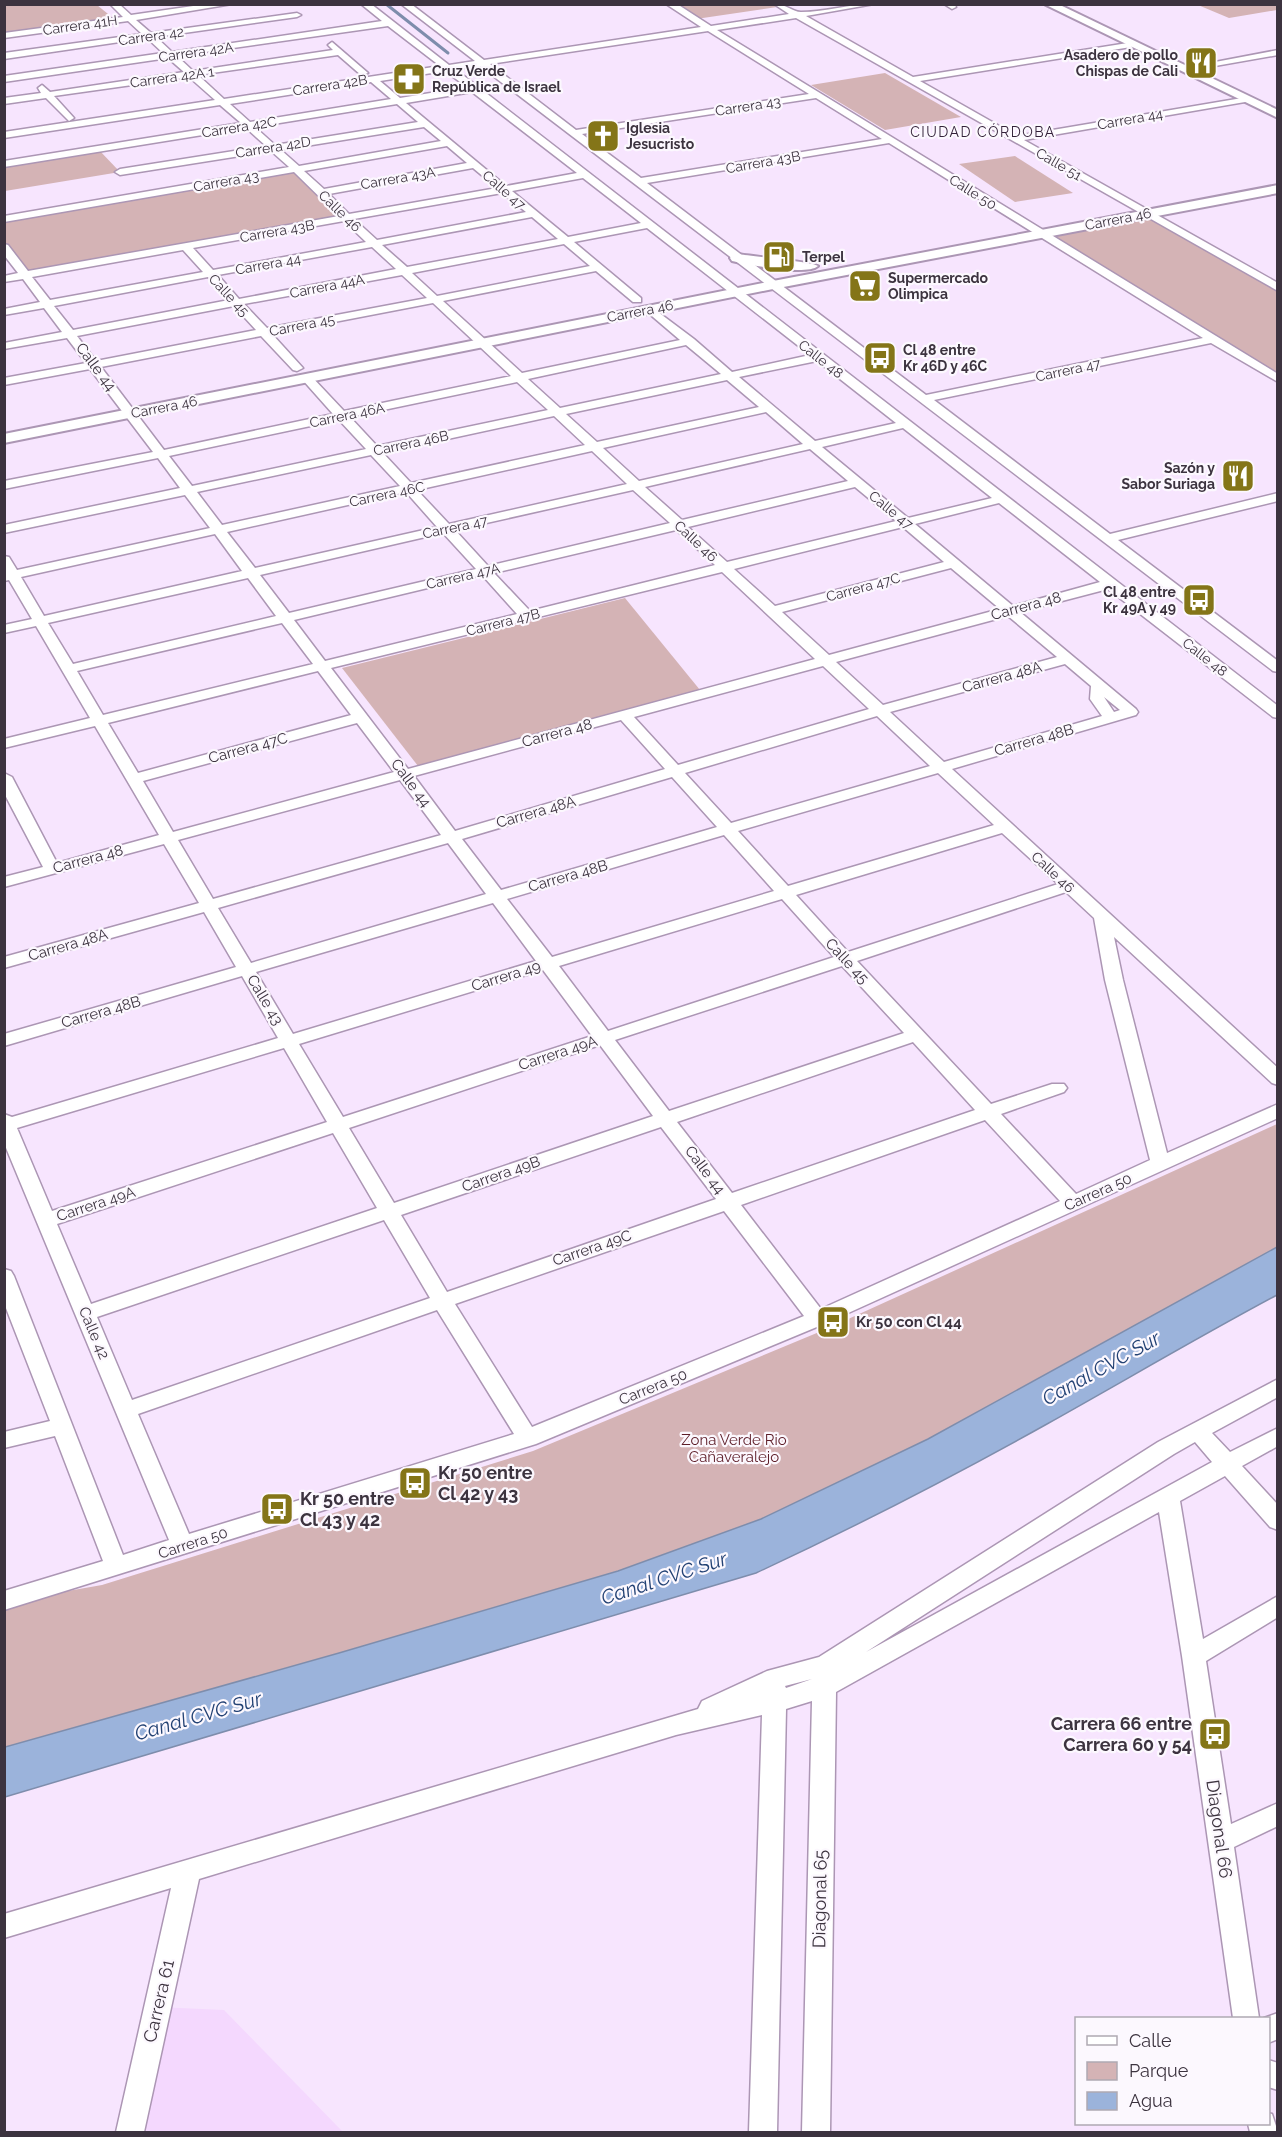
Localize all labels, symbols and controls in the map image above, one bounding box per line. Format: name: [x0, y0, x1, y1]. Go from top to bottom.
street label: Carrera 41H: [42, 12, 118, 38]
street label: Carrera 42: [117, 23, 185, 49]
street label: Carrera 42A: [157, 39, 235, 65]
restaurant icon: Asadero de pollo Chispas de Cali: [1183, 45, 1219, 81]
place label: Asadero de pollo Chispas de Cali: [1064, 47, 1179, 79]
pharmacy icon: Cruz Verde República de Israel: [391, 61, 427, 97]
street label: Carrera 42A 1: [129, 63, 215, 91]
place label: Cruz Verde República de Israel: [432, 63, 562, 95]
street label: Carrera 42B: [292, 71, 368, 99]
street label: Carrera 43: [714, 93, 782, 119]
street label: Carrera 44: [1096, 105, 1164, 133]
street label: Carrera 42C: [200, 113, 278, 141]
church icon: Iglesia Jesucristo: [585, 118, 621, 154]
place label: Iglesia Jesucristo: [626, 120, 695, 152]
district label: CIUDAD CÓRDOBA: [910, 123, 1056, 140]
street label: Carrera 42D: [234, 133, 312, 161]
street label: Calle 51: [1033, 145, 1085, 183]
street label: Carrera 43B: [724, 148, 802, 176]
street label: Carrera 43A: [359, 163, 437, 192]
street label: Carrera 43: [192, 167, 260, 195]
street label: Calle 47: [479, 167, 529, 213]
street label: Calle 50: [946, 171, 1000, 213]
street label: Calle 46: [315, 187, 365, 235]
street label: Carrera 46: [1083, 205, 1153, 233]
street label: Carrera 43B: [238, 217, 316, 245]
fuel station icon: Terpel: [761, 239, 797, 275]
place label: Terpel: [802, 249, 845, 265]
street label: Carrera 44: [234, 250, 302, 278]
supermarket icon: Supermercado Olimpica: [847, 268, 883, 304]
place label: Supermercado Olimpica: [888, 270, 989, 302]
street label: Calle 45: [205, 271, 253, 320]
street label: Carrera 44A: [288, 271, 366, 301]
street label: Carrera 46: [605, 297, 675, 325]
street label: Carrera 45: [268, 311, 336, 339]
street label: Calle 48: [795, 337, 847, 381]
street label: Calle 44: [72, 339, 120, 395]
bus stop icon: Cl 48 entre Kr 46D y 46C: [862, 340, 898, 376]
place label: Cl 48 entre Kr 46D y 46C: [903, 342, 988, 374]
street label: Carrera 47: [1034, 355, 1103, 385]
street label: Carrera 46: [129, 393, 199, 421]
street label: Carrera 46A: [308, 399, 387, 431]
street label: Carrera 46B: [372, 427, 450, 459]
restaurant icon: Sazón y Sabor Suriaga: [1220, 458, 1256, 494]
place label: Sazón y Sabor Suriaga: [1121, 460, 1215, 492]
street label: Carrera 46C: [348, 478, 427, 510]
street label: Calle 47: [866, 488, 917, 533]
street label: Carrera 47: [421, 512, 490, 542]
street label: Calle 46: [671, 517, 721, 565]
street label: Carrera 47A: [425, 560, 502, 592]
street label: Carrera 47C: [824, 569, 902, 605]
bus stop icon: Cl 48 entre Kr 49A y 49: [1181, 582, 1217, 618]
place label: Cl 48 entre Kr 49A y 49: [1103, 584, 1177, 616]
street label: Carrera 48: [989, 588, 1063, 624]
street label: Carrera 47B: [464, 605, 542, 639]
street label: Calle 48: [1179, 635, 1231, 679]
street label: Carrera 48A: [960, 658, 1044, 696]
street label: Carrera 48: [520, 715, 594, 751]
street label: Carrera 48B: [992, 720, 1076, 760]
street label: Carrera 47C: [206, 729, 290, 767]
street label: Calle 44: [387, 755, 435, 811]
street label: Carrera 48A: [494, 792, 578, 832]
street label: Carrera 48: [51, 841, 125, 877]
street label: Calle 46: [1028, 848, 1078, 896]
street label: Carrera 48B: [526, 856, 610, 896]
street label: Carrera 48A: [26, 925, 110, 965]
street label: Calle 45: [821, 935, 873, 987]
street label: Carrera 49: [469, 957, 543, 995]
street label: Calle 43: [243, 972, 287, 1028]
street label: Carrera 48B: [59, 992, 143, 1032]
street label: Carrera 49A: [516, 1032, 600, 1074]
street label: Calle 44: [681, 1142, 729, 1198]
street label: Carrera 49B: [459, 1152, 543, 1196]
street label: Carrera 50: [1061, 1169, 1135, 1215]
street label: Carrera 49A: [54, 1183, 138, 1225]
street label: Carrera 49C: [550, 1226, 634, 1270]
street label: Calle 42: [75, 1304, 113, 1362]
bus stop icon: Kr 50 con Cl 44: [815, 1304, 851, 1340]
place label: Kr 50 con Cl 44: [856, 1313, 962, 1331]
water label: Canal CVC Sur: [1038, 1325, 1165, 1410]
street label: Carrera 50: [616, 1365, 690, 1409]
park label: Zona Verde Rio Cañaveralejo: [681, 1431, 787, 1466]
place label: Kr 50 entre Cl 42 y 43: [438, 1462, 533, 1504]
bus stop icon: Kr 50 entre Cl 42 y 43: [397, 1465, 433, 1501]
place label: Kr 50 entre Cl 43 y 42: [300, 1488, 395, 1530]
bus stop icon: Kr 50 entre Cl 43 y 42: [259, 1491, 295, 1527]
street label: Carrera 50: [156, 1523, 230, 1563]
water label: Canal CVC Sur: [598, 1546, 731, 1610]
water label: Canal CVC Sur: [132, 1686, 265, 1746]
place label: Carrera 66 entre Carrera 60 y 54: [1051, 1713, 1192, 1755]
bus stop icon: Carrera 66 entre Carrera 60 y 54: [1197, 1716, 1233, 1752]
street label: Diagonal 66: [1202, 1778, 1237, 1880]
street label: Diagonal 65: [808, 1849, 831, 1948]
street label: Carrera 61: [139, 1957, 178, 2044]
legend: [1075, 2017, 1270, 2125]
text: Calle: [1129, 2030, 1172, 2051]
text: Parque: [1129, 2060, 1189, 2081]
text: Agua: [1129, 2090, 1173, 2111]

